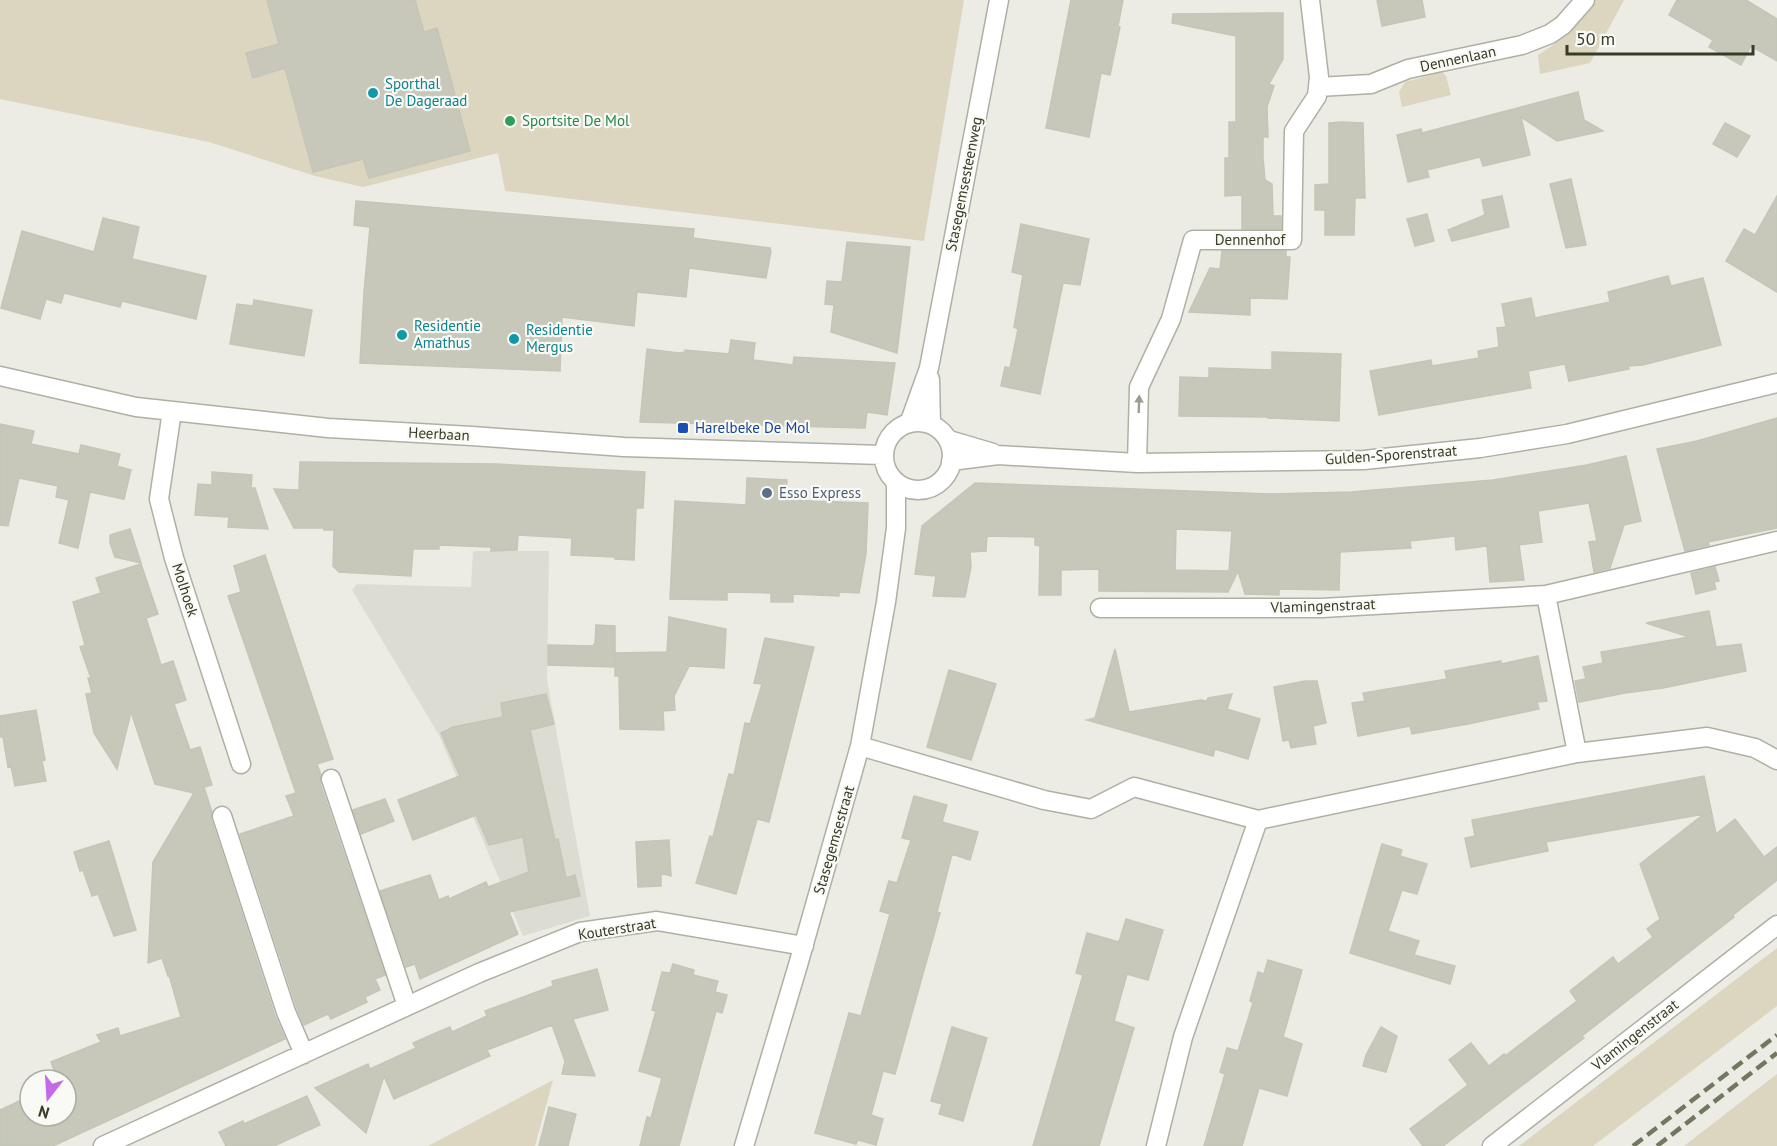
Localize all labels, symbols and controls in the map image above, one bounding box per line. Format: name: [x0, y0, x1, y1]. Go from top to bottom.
scale bar: [1567, 18, 1753, 56]
text: 50 m: [1576, 27, 1615, 50]
street label: Dennenlaan: [1418, 41, 1498, 76]
place label: Sporthal De Dageraad: [385, 74, 467, 110]
marker: Sporthal De Dageraad: [366, 86, 380, 100]
place label: Sportsite De Mol: [522, 111, 630, 130]
marker: Sportsite De Mol: [503, 114, 517, 128]
street label: Stasegemsesteenweg: [941, 115, 986, 253]
street label: Dennenhof: [1215, 230, 1286, 249]
place label: Residentie Amathus: [414, 316, 481, 352]
place label: Residentie Mergus: [526, 320, 593, 356]
marker: Residentie Amathus: [395, 328, 409, 342]
marker: Residentie Mergus: [507, 332, 521, 346]
one-way arrow: [1134, 395, 1143, 414]
place label: Harelbeke De Mol: [695, 418, 810, 437]
marker: Harelbeke De Mol: [676, 421, 690, 435]
street label: Heerbaan: [408, 422, 470, 445]
street label: Gulden-Sporenstraat: [1324, 440, 1458, 469]
place label: Esso Express: [779, 483, 861, 502]
marker: Esso Express: [760, 486, 774, 500]
street label: Molhoek: [168, 561, 203, 620]
street label: Vlamingenstraat: [1269, 594, 1376, 617]
street label: Stasegemsestraat: [809, 783, 858, 897]
street label: Kouterstraat: [577, 913, 657, 944]
street label: Vlamingenstraat: [1587, 995, 1682, 1075]
north arrow: [18, 1068, 78, 1128]
text: N: [36, 1101, 52, 1123]

